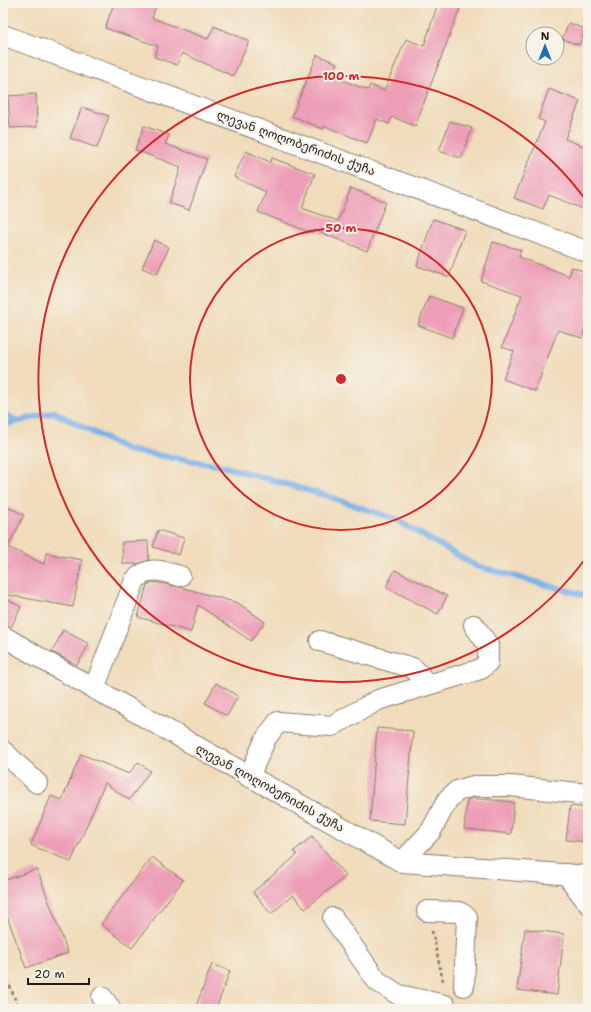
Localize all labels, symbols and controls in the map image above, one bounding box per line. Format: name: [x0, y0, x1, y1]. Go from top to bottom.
north arrow: [525, 26, 565, 66]
text: N: [541, 29, 550, 44]
text: 100 m: [323, 68, 360, 84]
street label: ლევან ღოღობერიძის ქუჩა: [215, 107, 377, 179]
text: 50 m: [326, 220, 357, 236]
centre of rings: [334, 372, 348, 386]
street label: ლევან ღოღობერიძის ქუჩა: [193, 740, 347, 836]
scale bar: [28, 960, 89, 986]
text: 20 m: [34, 966, 65, 982]

